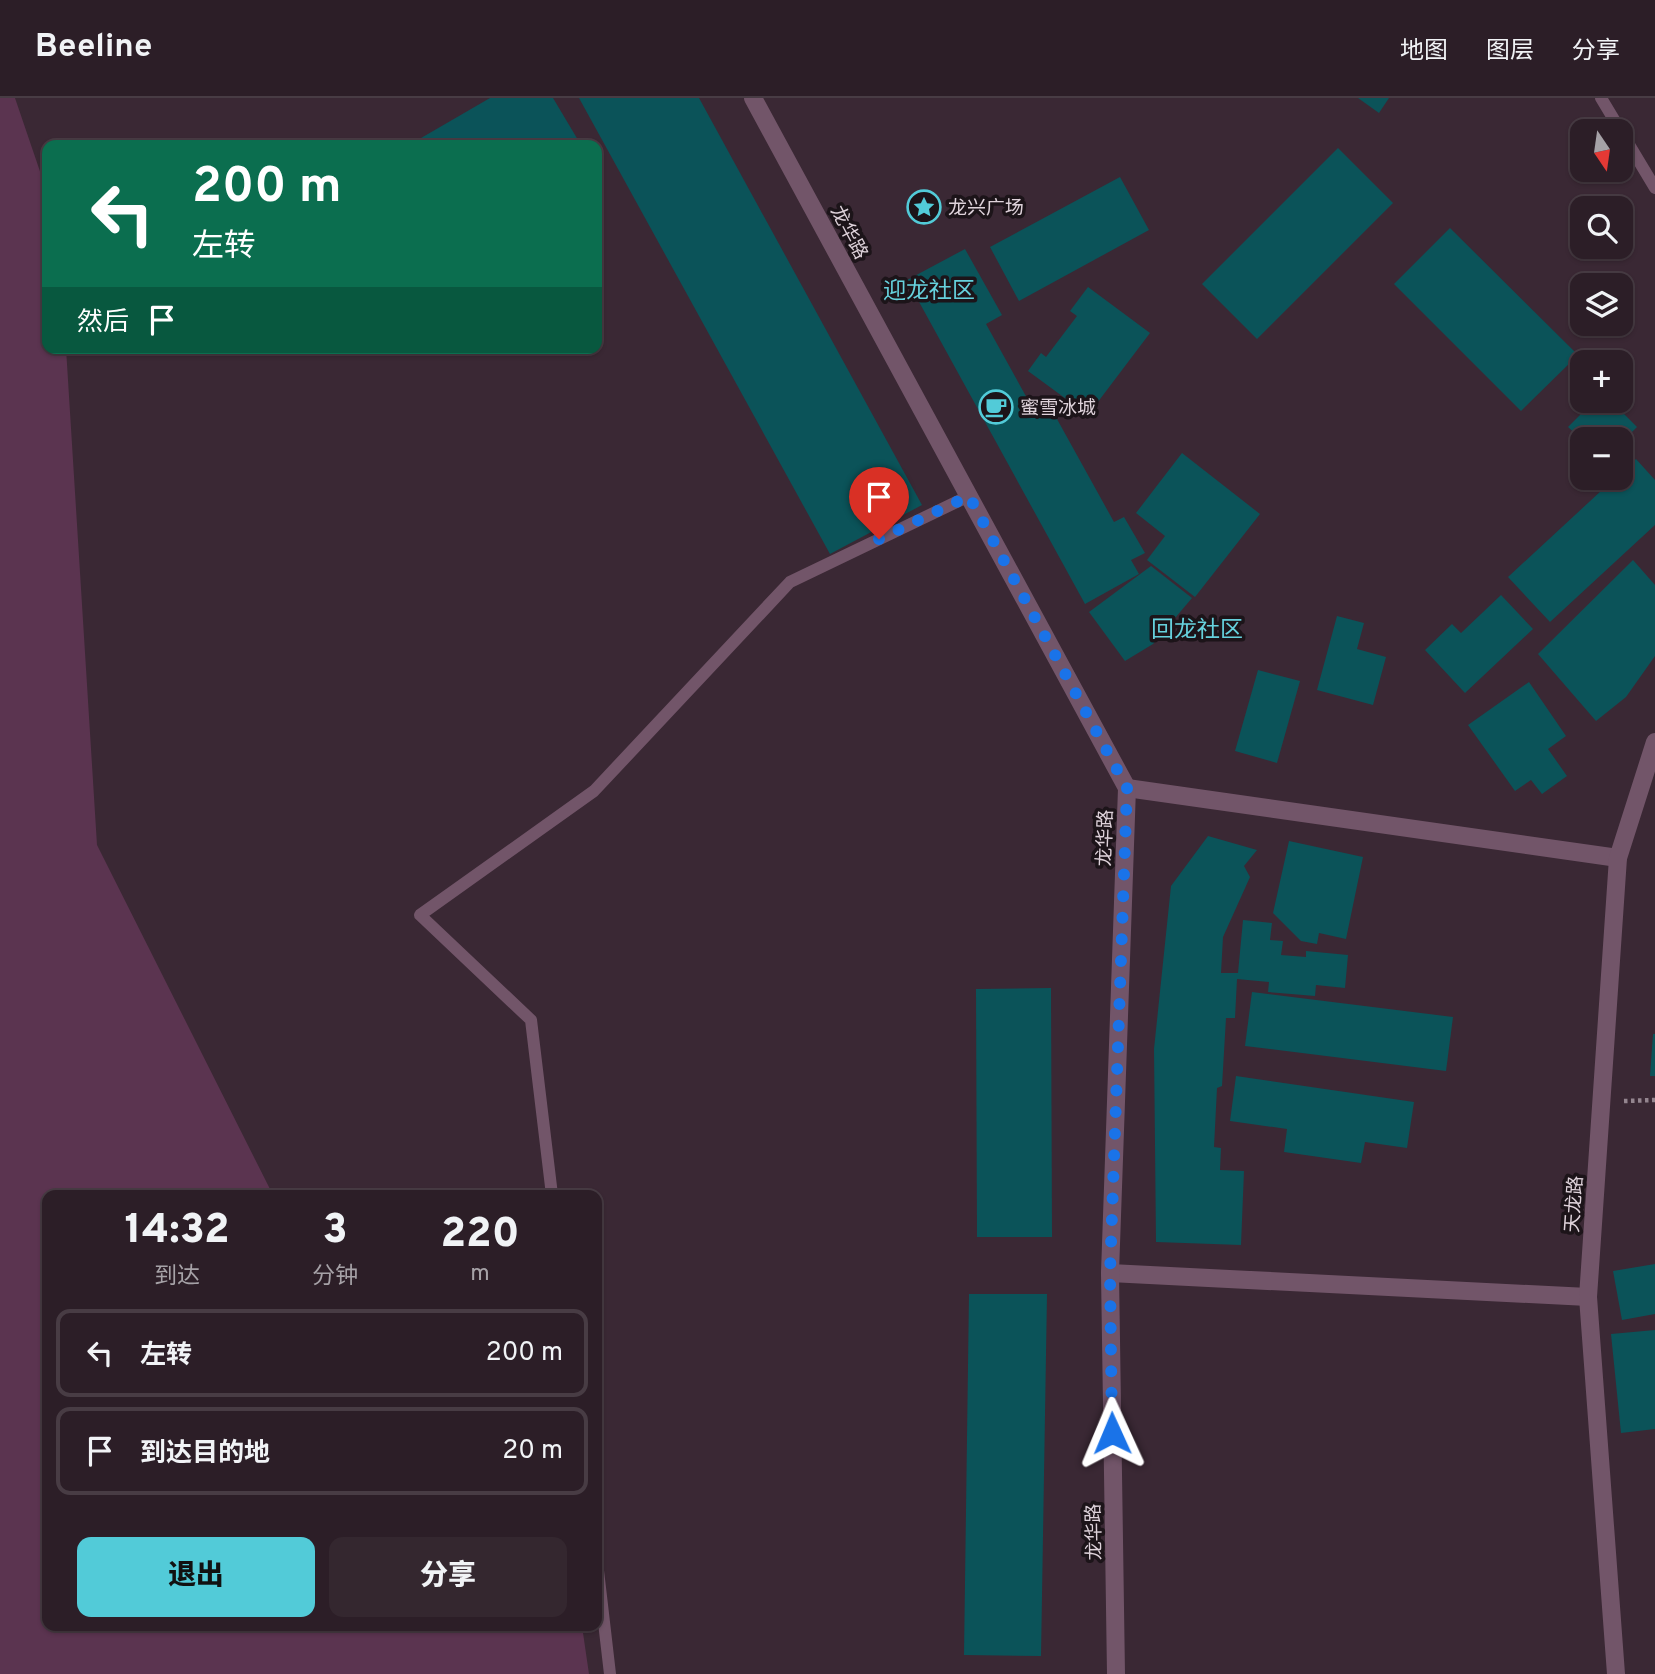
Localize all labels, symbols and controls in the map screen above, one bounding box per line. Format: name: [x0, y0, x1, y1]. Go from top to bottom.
text: Beeline: [35, 27, 152, 69]
text: 地图: [1400, 37, 1448, 67]
text: 图层: [1486, 37, 1534, 67]
text: 分享: [1572, 37, 1620, 67]
north arrow: [1570, 119, 1633, 182]
map controls: [1570, 119, 1633, 490]
text: 200 m: [192, 158, 342, 220]
icon: left: [77, 168, 168, 259]
place icon: 龙兴广场: [905, 188, 943, 226]
button: search: [1570, 196, 1633, 259]
place label: 龙兴广场: [948, 197, 1024, 221]
street label: 龙华路: [824, 202, 872, 264]
text: 左转: [192, 228, 256, 268]
button: layers: [1570, 273, 1633, 336]
district label: 迎龙社区: [883, 278, 975, 307]
icon: arrive: [143, 301, 181, 339]
text: 然后: [77, 307, 129, 340]
button: +: [1570, 350, 1633, 413]
cafe icon: 蜜雪冰城: [977, 388, 1015, 426]
place label: 蜜雪冰城: [1020, 397, 1096, 421]
button: −: [1570, 427, 1633, 490]
pin: [849, 467, 909, 539]
icon: arrive: [860, 478, 898, 516]
district label: 回龙社区: [1151, 617, 1243, 646]
street label: 龙华路: [1093, 809, 1119, 867]
street label: 天龙路: [1561, 1175, 1589, 1233]
text: 14:32: [124, 1205, 230, 1258]
text: 3: [322, 1205, 348, 1258]
text: 220: [440, 1209, 520, 1262]
text: m: [470, 1260, 490, 1289]
text: 到达: [154, 1263, 200, 1292]
text: 分钟: [312, 1263, 358, 1292]
icon: left: [81, 1334, 119, 1372]
text: 200 m: [486, 1337, 563, 1370]
text: 左转: [140, 1340, 192, 1373]
position arrow: [1075, 1396, 1149, 1470]
icon: arrive: [81, 1432, 119, 1470]
text: 20 m: [502, 1435, 563, 1468]
text: 到达目的地: [140, 1438, 270, 1471]
street label: 龙华路: [1083, 1503, 1107, 1561]
button: 退出: [77, 1537, 315, 1617]
button: 分享: [329, 1537, 567, 1617]

